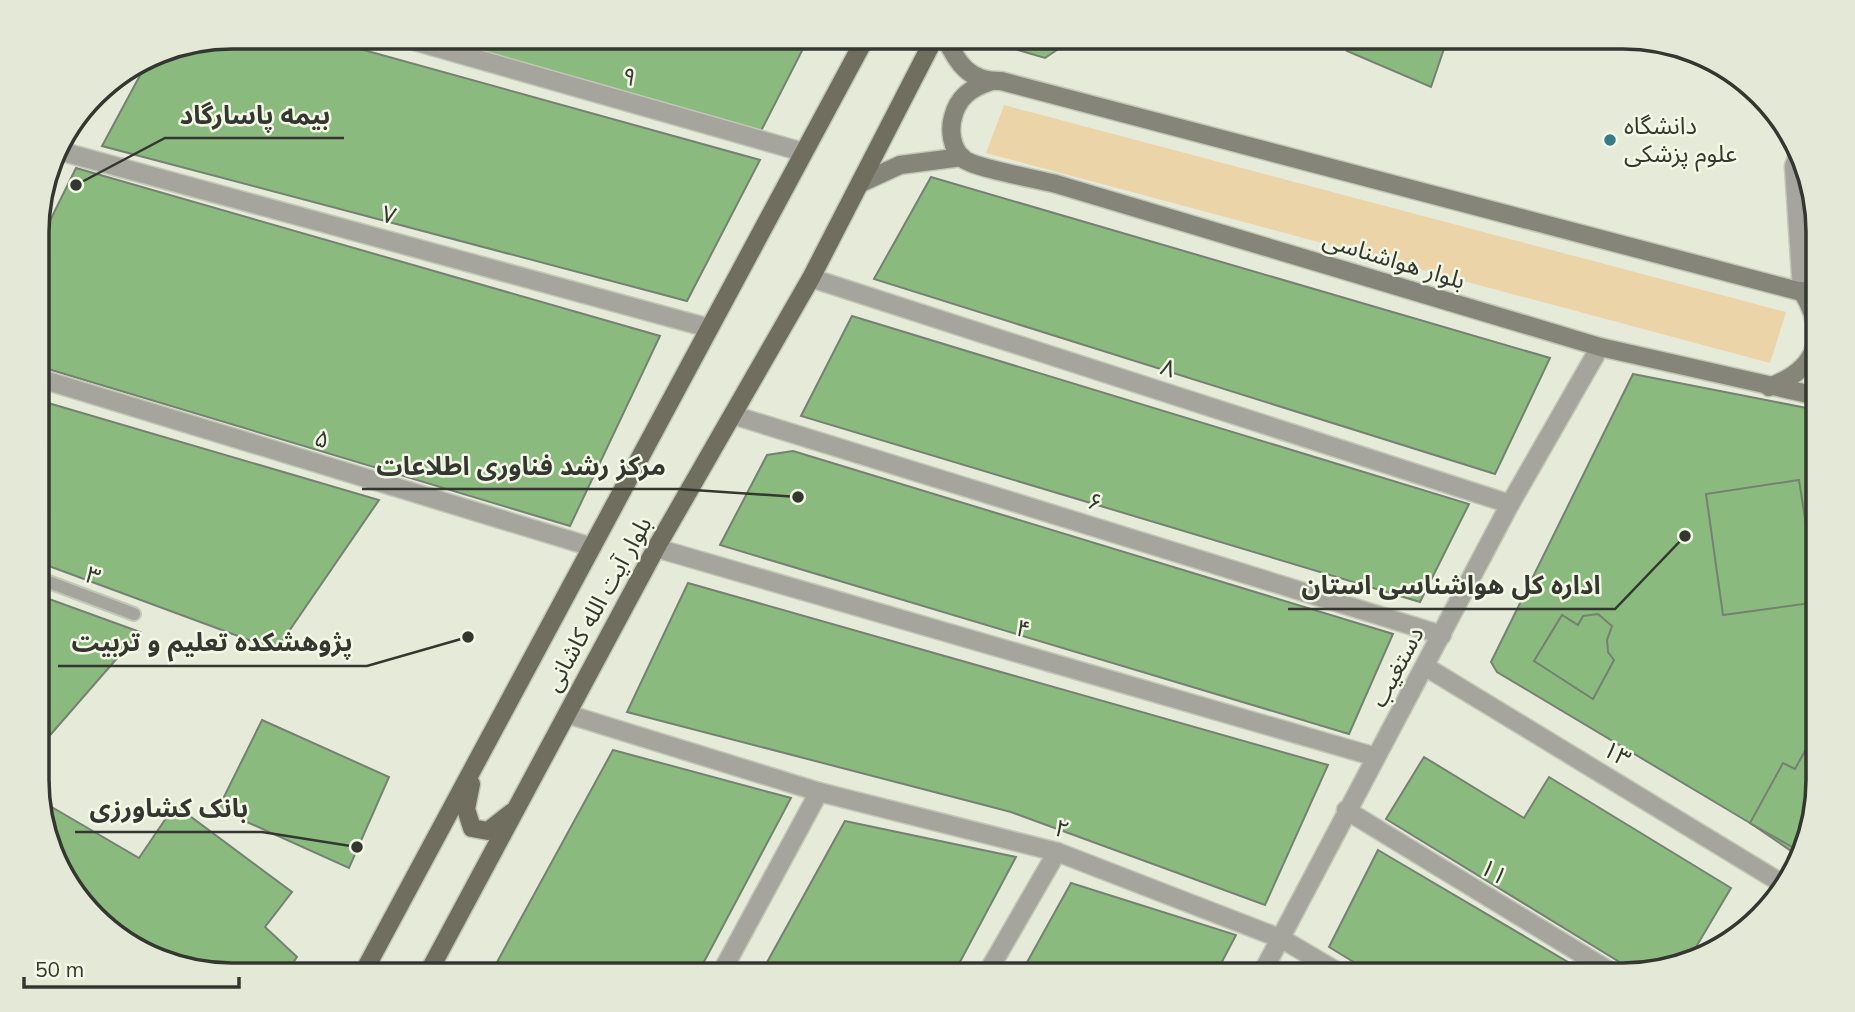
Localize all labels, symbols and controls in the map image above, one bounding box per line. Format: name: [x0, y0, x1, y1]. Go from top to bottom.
street label: ۹: [619, 60, 640, 92]
callout: بیمه پاسارگاد: [165, 91, 344, 138]
text: بیمه پاسارگاد: [180, 98, 330, 133]
place label: دانشگاه علوم پزشکی: [1624, 110, 1737, 172]
marker: دانشگاه علوم پزشکی: [1602, 132, 1618, 148]
street label: ۷: [379, 198, 400, 230]
street label: بلوار هواشناسی: [1320, 223, 1469, 295]
street label: ۸: [1157, 351, 1180, 384]
street label: ۵: [311, 422, 333, 454]
callout: مرکز رشد فناوری اطلاعات: [362, 442, 679, 489]
text: مرکز رشد فناوری اطلاعات: [376, 449, 666, 482]
street label: ۶: [1084, 485, 1106, 517]
street label: بلوار آیت الله کاشانی: [537, 511, 658, 696]
street label: ۳: [82, 559, 105, 592]
callout: اداره کل هواشناسی استان: [1288, 562, 1615, 609]
text: اداره کل هواشناسی استان: [1301, 568, 1601, 601]
street label: ۴: [1013, 612, 1034, 644]
callout: پژوهشکده تعلیم و تربیت: [58, 619, 367, 666]
street label: دستغیب: [1362, 621, 1430, 712]
text: پژوهشکده تعلیم و تربیت: [71, 625, 353, 662]
street label: ۱۳: [1598, 733, 1637, 773]
callout: بانک کشاورزی: [75, 785, 262, 832]
text: بانک کشاورزی: [90, 791, 248, 824]
street label: ۲: [1051, 812, 1073, 844]
street label: ۱۱: [1475, 851, 1514, 891]
scale bar: [24, 946, 240, 990]
text: 50 m: [35, 956, 84, 982]

